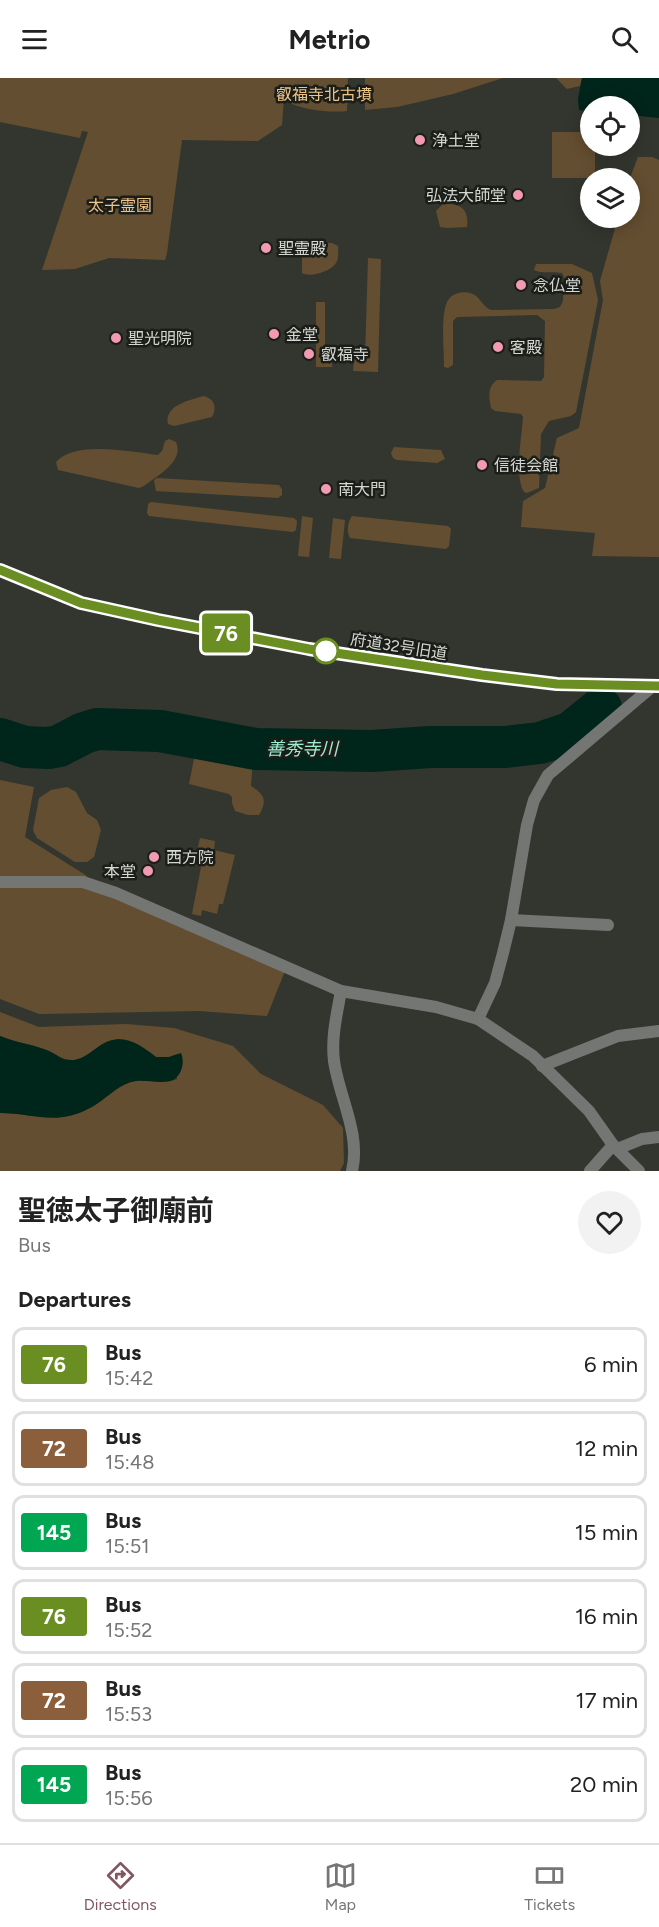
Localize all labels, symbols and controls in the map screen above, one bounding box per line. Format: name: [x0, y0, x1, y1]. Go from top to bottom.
icon: menu: [18, 23, 51, 56]
text: Metrio: [289, 23, 370, 56]
icon: search: [608, 23, 641, 56]
park label: 叡福寺北古墳: [276, 85, 372, 104]
map controls: [580, 96, 640, 228]
button: locate: [580, 96, 640, 156]
place label: 浄土堂: [432, 131, 480, 150]
marker: 浄土堂: [413, 133, 427, 147]
button: layers: [580, 168, 640, 228]
place label: 弘法大師堂: [426, 186, 506, 205]
marker: 弘法大師堂: [511, 188, 525, 202]
park label: 太子霊園: [88, 196, 152, 215]
place label: 聖霊殿: [278, 239, 326, 258]
marker: 聖霊殿: [259, 241, 273, 255]
place label: 念仏堂: [533, 276, 581, 295]
marker: 念仏堂: [514, 278, 528, 292]
place label: 金堂: [286, 325, 318, 344]
marker: 金堂: [267, 327, 281, 341]
place label: 聖光明院: [128, 329, 192, 348]
marker: 聖光明院: [109, 331, 123, 345]
place label: 客殿: [510, 338, 542, 357]
marker: 客殿: [491, 340, 505, 354]
place label: 叡福寺: [321, 345, 369, 364]
marker: 叡福寺: [302, 347, 316, 361]
place label: 信徒会館: [494, 456, 558, 475]
marker: 信徒会館: [475, 458, 489, 472]
place label: 南大門: [338, 480, 386, 499]
marker: 南大門: [319, 482, 333, 496]
line badge: 76: [199, 614, 253, 652]
text: 76: [214, 621, 238, 646]
street label: 府道32号旧道: [349, 629, 449, 664]
unlabelled marker: [313, 638, 339, 664]
water label: 善秀寺川: [266, 738, 340, 760]
place label: 西方院: [166, 848, 214, 867]
marker: 西方院: [147, 850, 161, 864]
place label: 本堂: [104, 862, 136, 881]
marker: 本堂: [141, 864, 155, 878]
button: heart: [578, 1191, 641, 1254]
text: 聖徳太子御廟前: [18, 1193, 214, 1227]
text: Bus: [18, 1233, 51, 1257]
text: Departures: [18, 1286, 131, 1313]
text: Bus: [105, 1339, 141, 1366]
text: 6 min: [584, 1351, 638, 1378]
text: 76: [42, 1352, 66, 1377]
text: 15:42: [105, 1366, 153, 1390]
text: Bus: [105, 1423, 141, 1450]
text: 12 min: [575, 1435, 638, 1462]
text: 72: [42, 1436, 66, 1461]
text: 15:48: [105, 1450, 155, 1474]
text: Bus: [105, 1507, 141, 1534]
text: 15 min: [575, 1519, 638, 1546]
text: 145: [37, 1520, 71, 1545]
text: 15:51: [105, 1534, 150, 1558]
text: Bus: [105, 1591, 141, 1618]
text: 16 min: [575, 1603, 638, 1630]
text: 76: [42, 1604, 66, 1629]
text: 15:52: [105, 1618, 153, 1642]
text: Bus: [105, 1675, 141, 1702]
text: 17 min: [576, 1687, 638, 1714]
text: 72: [42, 1688, 66, 1713]
text: 15:53: [105, 1702, 152, 1726]
text: Bus: [105, 1759, 141, 1786]
text: 20 min: [570, 1771, 638, 1798]
text: 145: [37, 1772, 71, 1797]
text: 15:56: [105, 1786, 153, 1810]
tab: Directions: [84, 1859, 157, 1914]
tab: Map: [324, 1859, 357, 1914]
tab: Tickets: [524, 1859, 575, 1914]

